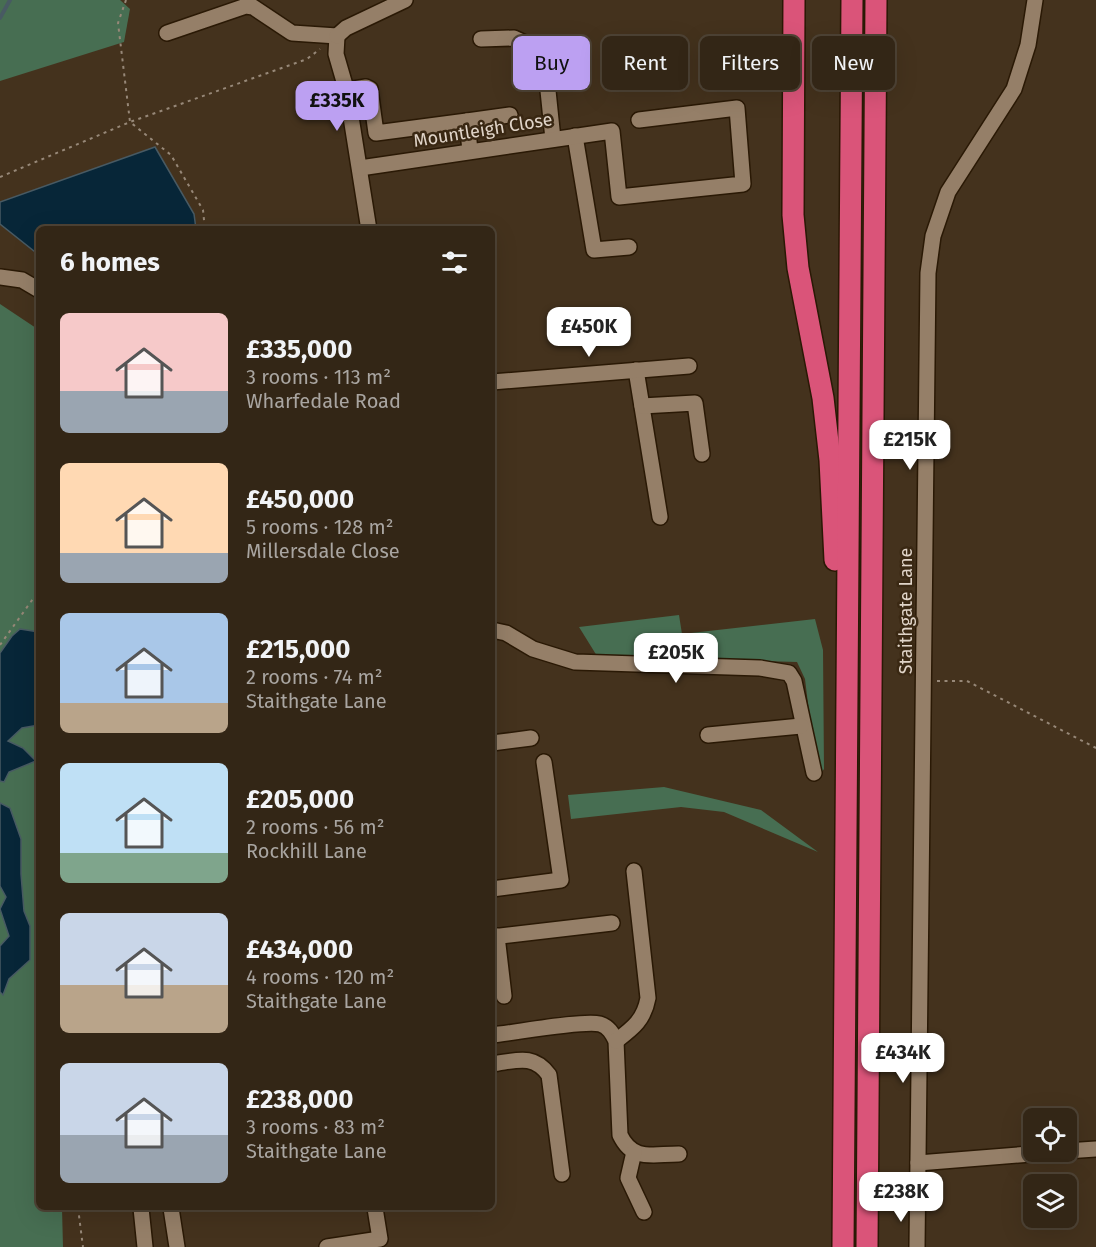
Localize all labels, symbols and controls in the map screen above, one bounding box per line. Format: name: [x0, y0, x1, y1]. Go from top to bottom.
chip: Buy: [513, 36, 590, 90]
chip: Rent: [602, 36, 688, 90]
chip: Filters: [700, 36, 800, 90]
chip: New: [812, 36, 895, 90]
pin: £335K: [295, 81, 379, 132]
text: £335K: [310, 88, 364, 112]
street label: Mountleigh Close: [412, 108, 554, 152]
icon: filters: [438, 246, 471, 279]
text: 6 homes: [60, 247, 160, 278]
pin: £450K: [547, 307, 631, 358]
text: £450K: [561, 314, 617, 338]
text: £335,000: [246, 334, 353, 365]
icon: home: [108, 337, 180, 409]
text: 3 rooms · 113 m²: [246, 365, 391, 389]
text: Wharfedale Road: [246, 389, 401, 413]
pin: £215K: [868, 420, 952, 471]
text: £215K: [883, 427, 937, 451]
text: £450,000: [246, 484, 354, 515]
icon: home: [108, 487, 180, 559]
text: 5 rooms · 128 m²: [246, 515, 394, 539]
text: Millersdale Close: [246, 539, 400, 563]
street label: Staithgate Lane: [895, 548, 917, 674]
pin: £205K: [634, 633, 718, 684]
text: £215,000: [246, 634, 350, 665]
icon: home: [108, 637, 180, 709]
text: £205K: [648, 640, 704, 664]
text: 2 rooms · 74 m²: [246, 665, 383, 689]
text: Staithgate Lane: [246, 689, 387, 713]
text: £205,000: [246, 784, 354, 815]
icon: home: [108, 787, 180, 859]
text: 2 rooms · 56 m²: [246, 815, 385, 839]
text: Rockhill Lane: [246, 839, 367, 863]
text: £434,000: [246, 934, 353, 965]
icon: home: [108, 937, 180, 1009]
text: 4 rooms · 120 m²: [246, 965, 394, 989]
text: Staithgate Lane: [246, 989, 387, 1013]
pin: £434K: [861, 1033, 945, 1084]
text: £434K: [875, 1040, 931, 1064]
text: £238,000: [246, 1084, 353, 1115]
icon: home: [108, 1087, 180, 1159]
map controls: [1023, 1108, 1077, 1228]
button: locate: [1023, 1108, 1077, 1162]
text: 3 rooms · 83 m²: [246, 1115, 385, 1139]
text: Staithgate Lane: [246, 1139, 387, 1163]
pin: £238K: [859, 1172, 943, 1223]
button: layers: [1023, 1174, 1077, 1228]
text: £238K: [873, 1179, 929, 1203]

